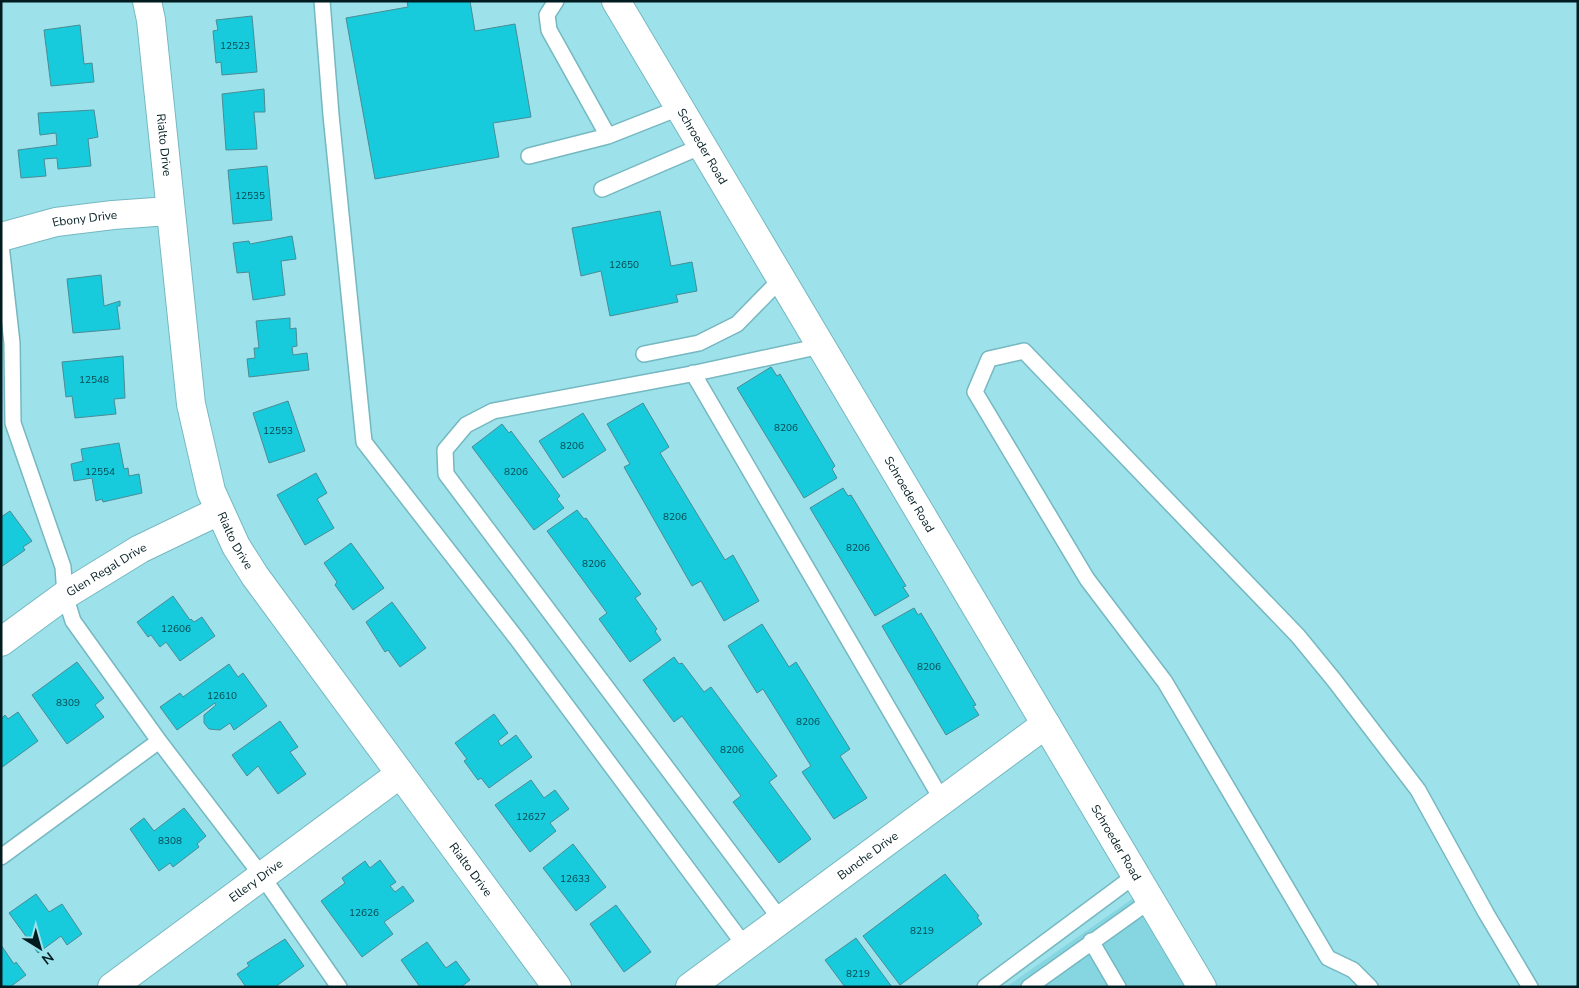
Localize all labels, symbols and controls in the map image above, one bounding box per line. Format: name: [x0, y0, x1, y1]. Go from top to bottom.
house number: 12523: [220, 39, 250, 53]
street label: Schroeder Road: [674, 105, 731, 187]
street label: Rialto Drive: [153, 113, 175, 177]
house number: 12535: [235, 189, 265, 203]
street label: Ebony Drive: [50, 207, 118, 231]
house number: 12650: [609, 258, 639, 272]
house number: 12548: [79, 373, 109, 387]
house number: 8206: [774, 421, 798, 435]
house number: 12553: [263, 424, 293, 438]
house number: 8206: [560, 439, 584, 453]
street label: Schroeder Road: [880, 453, 938, 535]
house number: 12554: [85, 465, 115, 479]
house number: 8206: [504, 465, 528, 479]
street label: Rialto Drive: [214, 509, 257, 573]
house number: 8206: [663, 510, 687, 524]
street label: Glen Regal Drive: [63, 539, 149, 600]
house number: 8206: [846, 541, 870, 555]
house number: 8206: [582, 557, 606, 571]
house number: 12606: [161, 622, 191, 636]
house number: 8206: [917, 660, 941, 674]
house number: 12610: [207, 689, 237, 703]
house number: 8309: [56, 696, 80, 710]
house number: 8206: [796, 715, 820, 729]
house number: 8206: [720, 743, 744, 757]
street label: Schroeder Road: [1087, 802, 1145, 884]
house number: 12627: [516, 810, 546, 824]
street label: Bunche Drive: [834, 828, 901, 884]
house number: 8308: [158, 834, 182, 848]
street label: Rialto Drive: [446, 839, 496, 900]
street label: Ellery Drive: [226, 855, 286, 906]
house number: 12633: [560, 872, 590, 886]
house number: 12626: [349, 906, 379, 920]
north arrow: [15, 923, 65, 973]
house number: 8219: [910, 924, 934, 938]
text: N: [38, 947, 57, 969]
house number: 8219: [846, 967, 870, 981]

